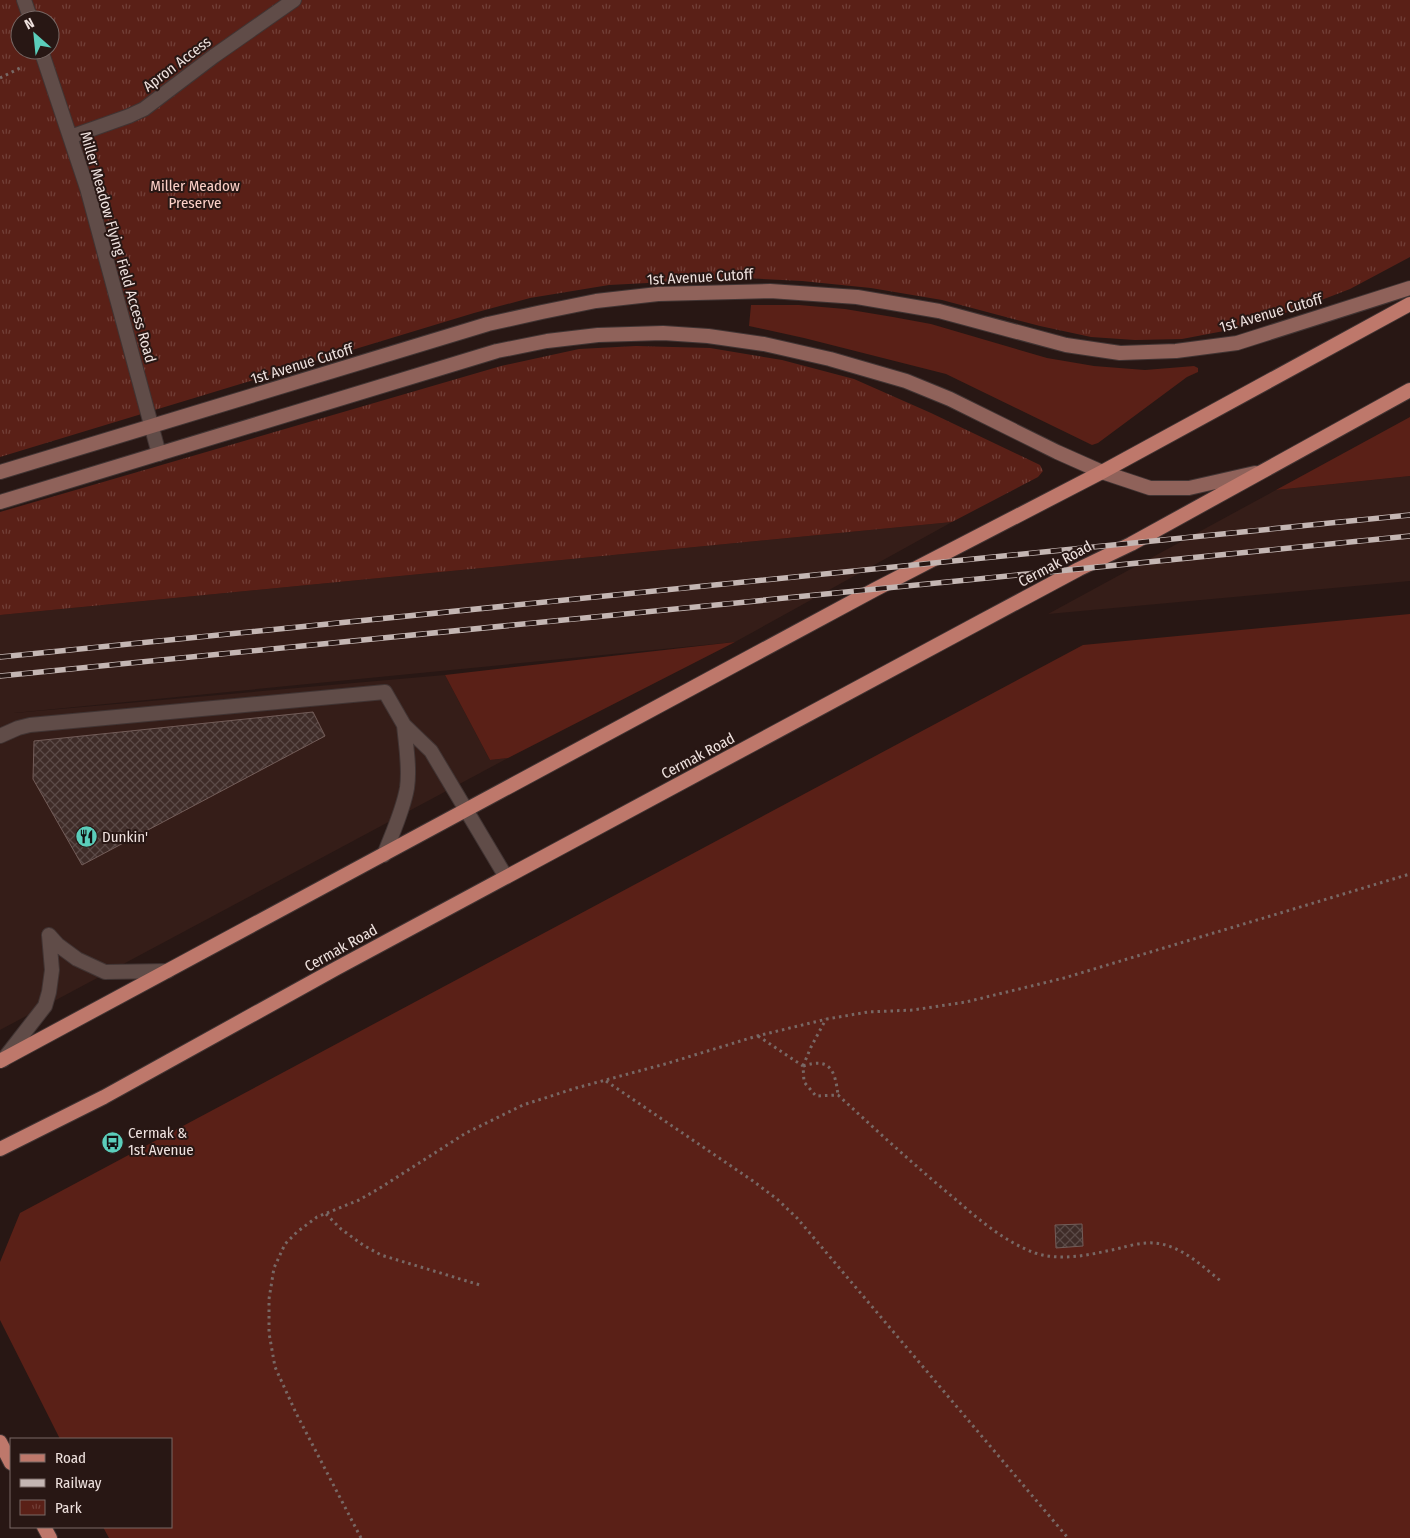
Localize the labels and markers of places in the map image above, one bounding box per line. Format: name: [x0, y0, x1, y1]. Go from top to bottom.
restaurant icon: Dunkin': [74, 825, 98, 849]
place label: Dunkin': [102, 828, 148, 846]
place label: Cermak & 1st Avenue: [128, 1124, 194, 1159]
bus stop icon: Cermak & 1st Avenue: [100, 1130, 124, 1154]

